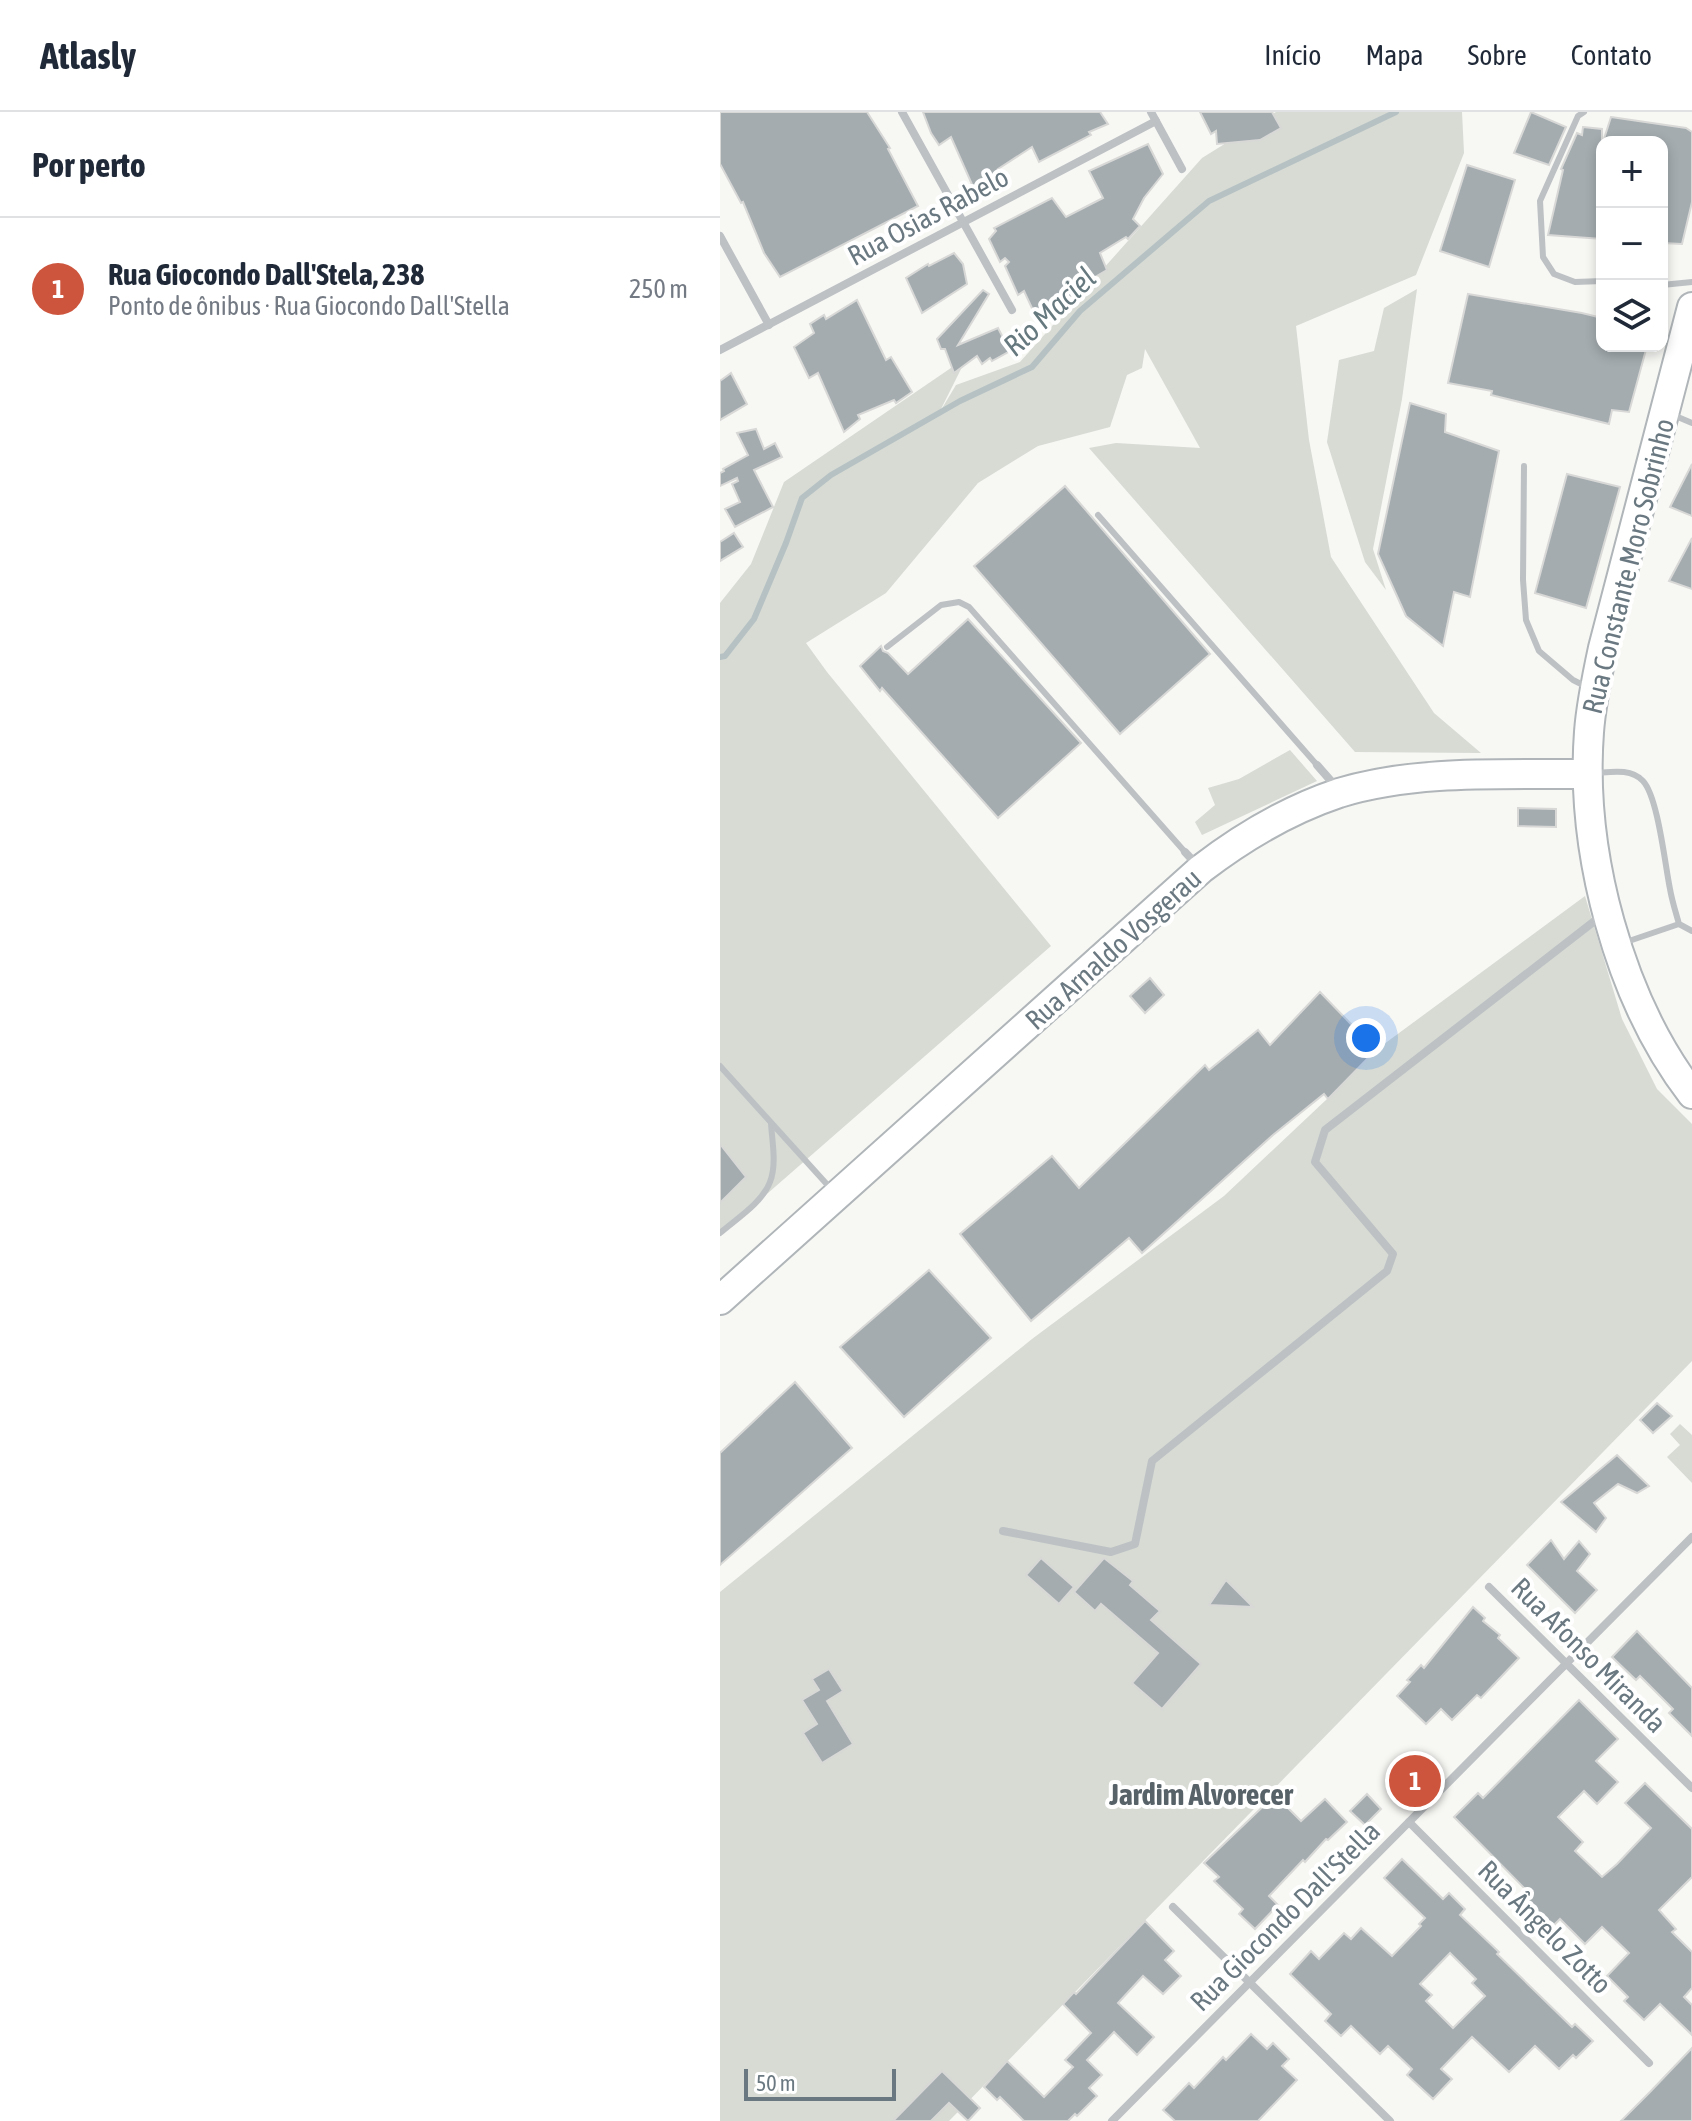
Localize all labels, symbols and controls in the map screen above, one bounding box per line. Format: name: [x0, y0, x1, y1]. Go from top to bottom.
text: Atlasly: [40, 34, 136, 77]
text: Início: [1264, 39, 1321, 71]
text: Mapa: [1365, 39, 1423, 71]
text: Sobre: [1467, 39, 1527, 71]
text: Contato: [1571, 39, 1652, 71]
map controls: [1596, 136, 1668, 352]
button: +: [1596, 136, 1668, 208]
text: Por perto: [32, 145, 146, 184]
street label: Rua Osias Rabelo: [842, 160, 1014, 272]
button: −: [1596, 208, 1668, 280]
text: Rua Giocondo Dall'Stela, 238: [108, 257, 424, 291]
water label: Rio Maciel: [996, 260, 1103, 362]
text: 1: [52, 274, 64, 304]
text: 250 m: [629, 274, 688, 304]
button: layers: [1596, 280, 1668, 352]
text: Ponto de ônibus · Rua Giocondo Dall'Stella: [108, 291, 510, 321]
street label: Rua Constante Moro Sobrinho: [1576, 415, 1680, 717]
street label: Rua Arnaldo Vosgerau: [1019, 862, 1207, 1036]
your location: [1346, 1018, 1386, 1058]
street label: Rua Afonso Miranda: [1505, 1571, 1673, 1739]
pin: 1: [1389, 1751, 1441, 1811]
district label: Jardim Alvorecer: [1108, 1777, 1294, 1811]
street label: Rua Giocondo Dall'Stella: [1184, 1815, 1386, 2017]
street label: Rua Ângelo Zotto: [1472, 1854, 1618, 2000]
scale bar: [744, 2065, 896, 2101]
text: 50 m: [756, 2070, 796, 2096]

